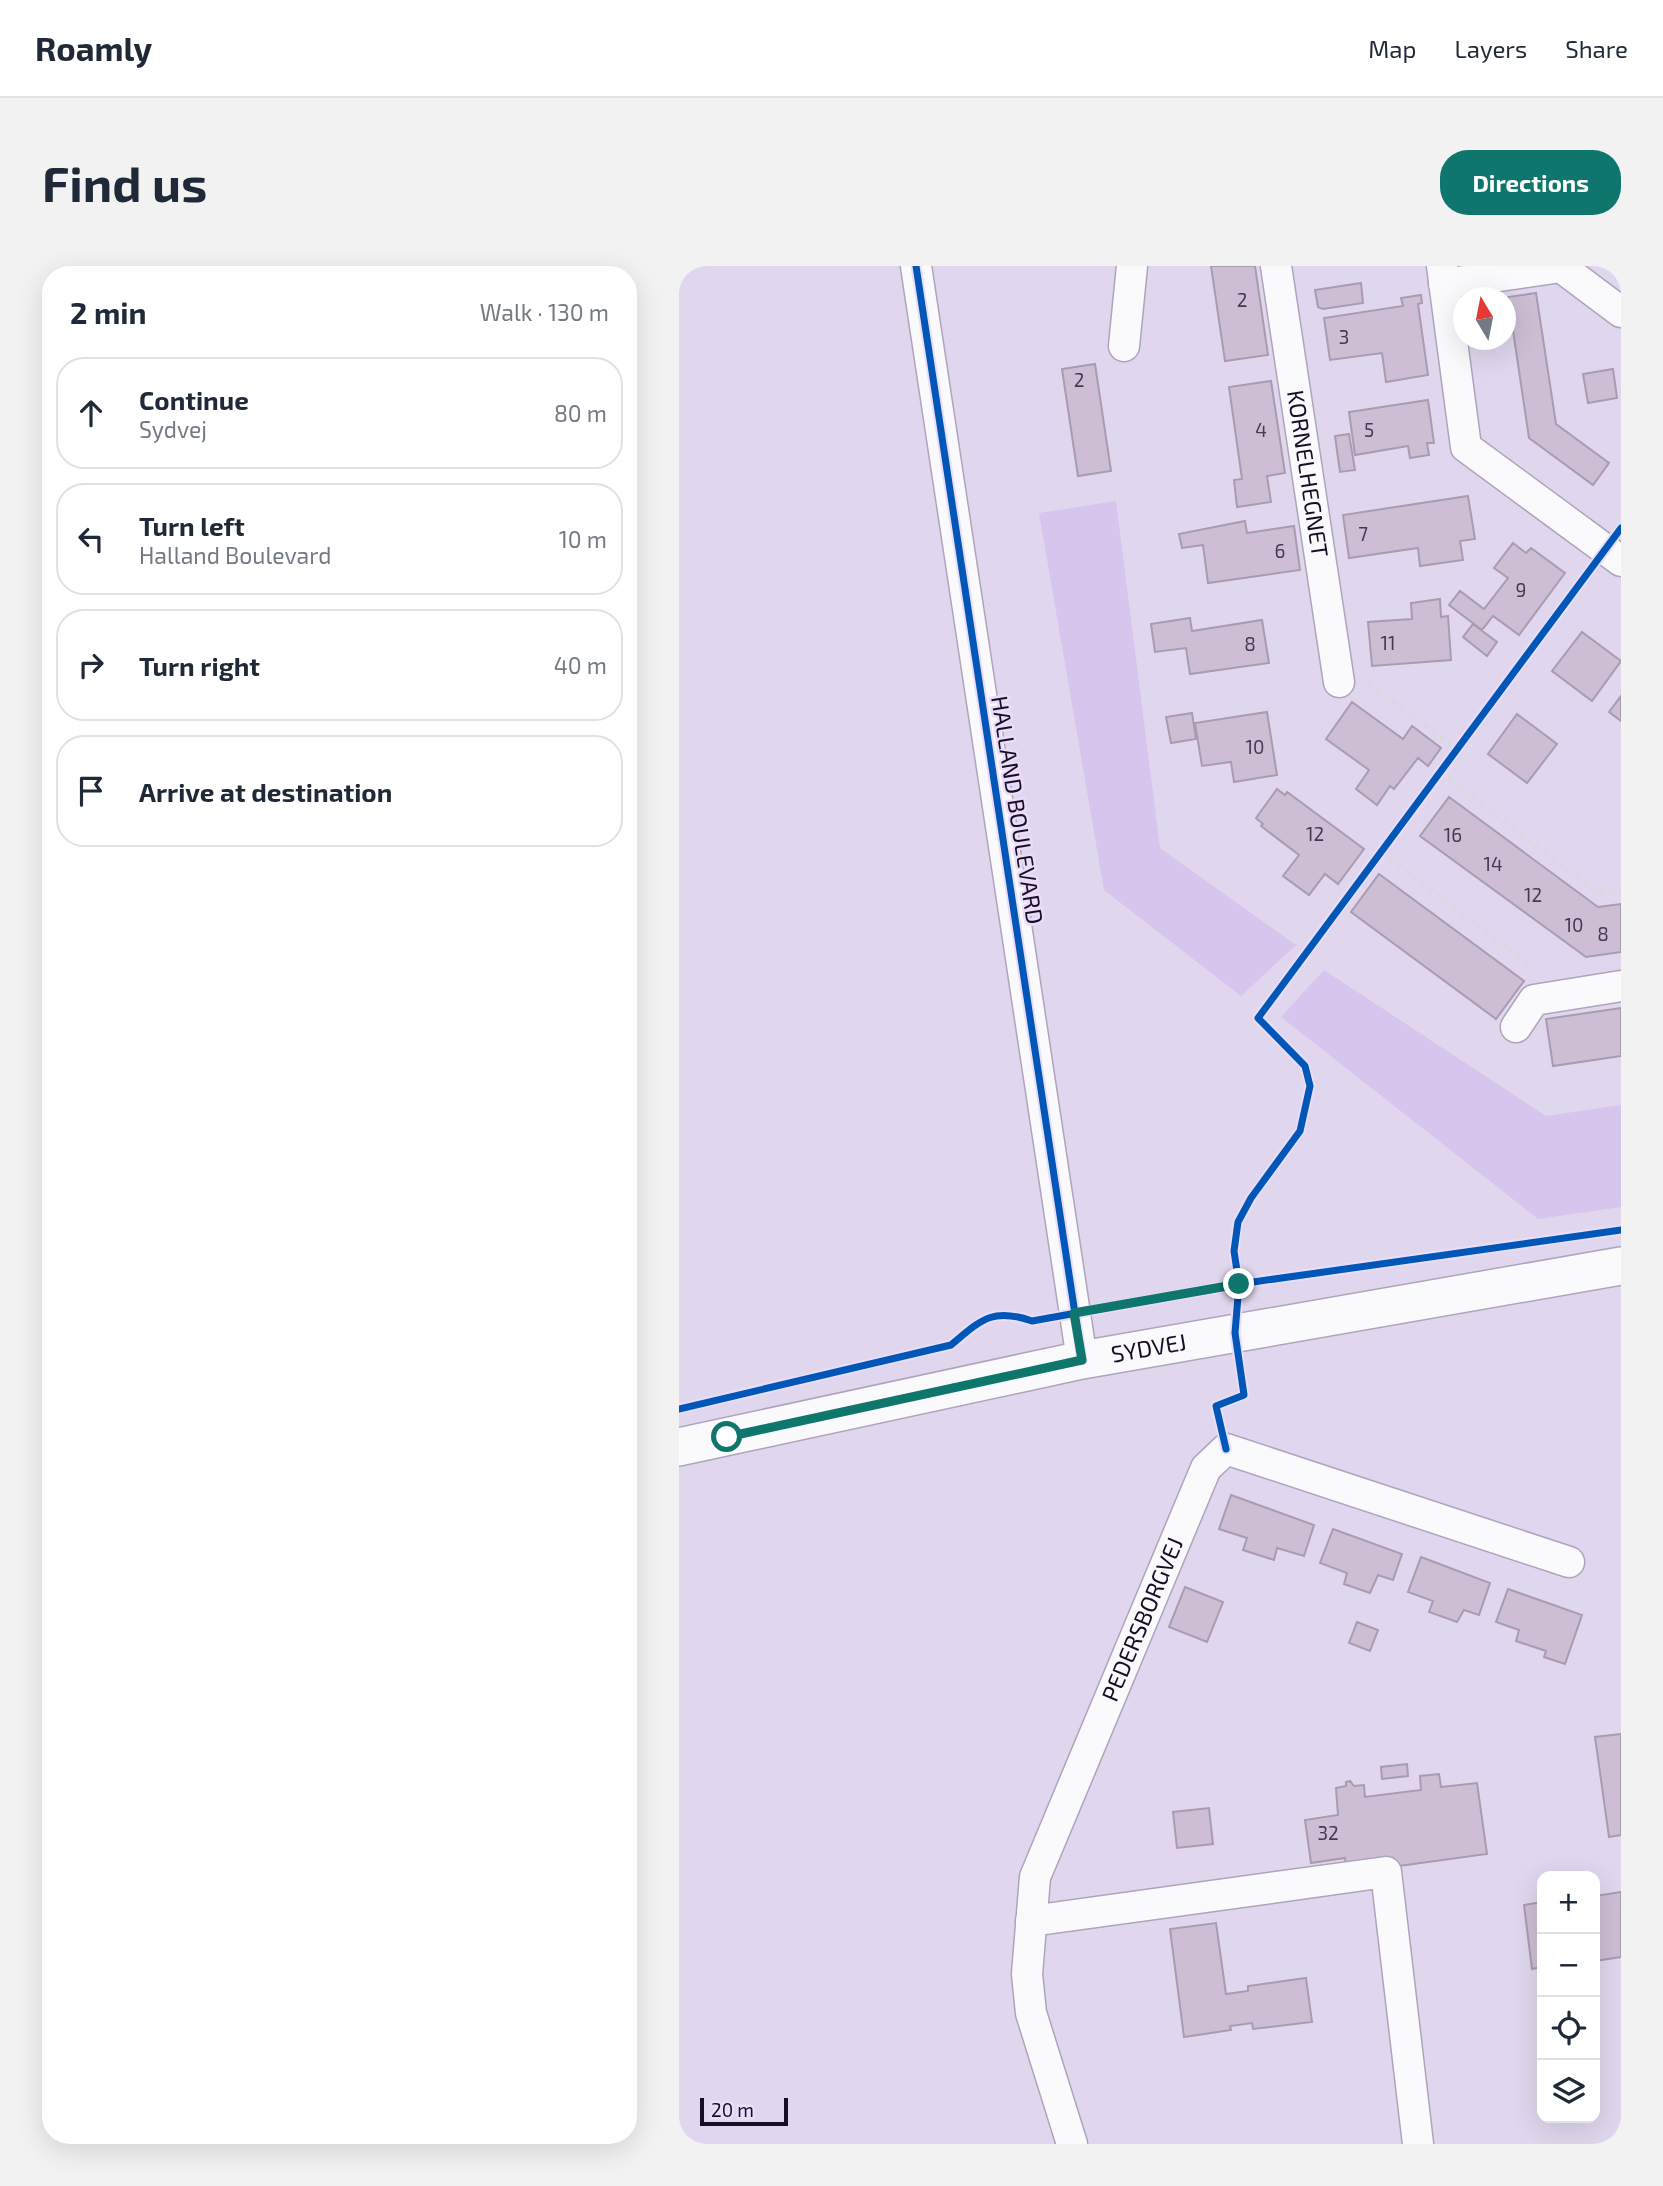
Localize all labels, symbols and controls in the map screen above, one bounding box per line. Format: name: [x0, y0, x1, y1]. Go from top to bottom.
text: Roamly: [35, 28, 152, 68]
text: Map: [1368, 34, 1416, 63]
text: Layers: [1454, 34, 1527, 63]
text: Share: [1565, 34, 1628, 63]
button: Directions: [1440, 150, 1621, 215]
text: Find us: [42, 153, 207, 212]
north arrow: [1453, 287, 1516, 350]
house number: 2: [1237, 288, 1247, 311]
text: 2 min: [70, 294, 147, 330]
text: Walk · 130 m: [480, 298, 609, 326]
house number: 3: [1339, 325, 1349, 348]
house number: 2: [1074, 368, 1084, 391]
text: Continue: [139, 384, 249, 415]
street label: KORNELHEGNET: [1282, 388, 1335, 559]
icon: ahead: [72, 394, 110, 432]
text: 80 m: [554, 399, 607, 427]
text: Sydvej: [139, 415, 207, 443]
house number: 4: [1255, 418, 1267, 441]
house number: 5: [1364, 418, 1374, 441]
text: Turn left: [139, 510, 245, 541]
icon: left: [72, 520, 110, 558]
house number: 7: [1358, 522, 1368, 545]
text: 10 m: [559, 525, 607, 553]
house number: 6: [1275, 539, 1285, 562]
text: Halland Boulevard: [139, 541, 331, 569]
house number: 9: [1516, 578, 1526, 601]
house number: 11: [1380, 631, 1396, 654]
house number: 8: [1244, 632, 1256, 655]
icon: right: [72, 646, 110, 684]
text: Turn right: [139, 650, 260, 681]
text: 40 m: [554, 651, 607, 679]
street label: HALLAND BOULEVARD: [986, 694, 1050, 926]
house number: 10: [1245, 735, 1265, 758]
icon: arrive: [72, 772, 110, 810]
text: Arrive at destination: [139, 776, 392, 807]
house number: 12: [1306, 822, 1324, 845]
house number: 16: [1444, 823, 1462, 846]
house number: 14: [1483, 852, 1503, 875]
house number: 12: [1524, 883, 1542, 906]
house number: 10: [1564, 913, 1584, 936]
house number: 8: [1597, 922, 1609, 945]
route end: [1223, 1268, 1254, 1299]
street label: SYDVEJ: [1109, 1327, 1188, 1368]
route start: [711, 1421, 742, 1452]
street label: PEDERSBORGVEJ: [1095, 1533, 1188, 1705]
house number: 32: [1317, 1821, 1339, 1844]
map controls: [1537, 1871, 1600, 2123]
button: +: [1537, 1871, 1600, 1934]
button: −: [1537, 1934, 1600, 1997]
button: locate: [1537, 1997, 1600, 2060]
button: layers: [1537, 2060, 1600, 2123]
scale bar: [700, 2095, 787, 2127]
text: 20 m: [711, 2098, 754, 2121]

